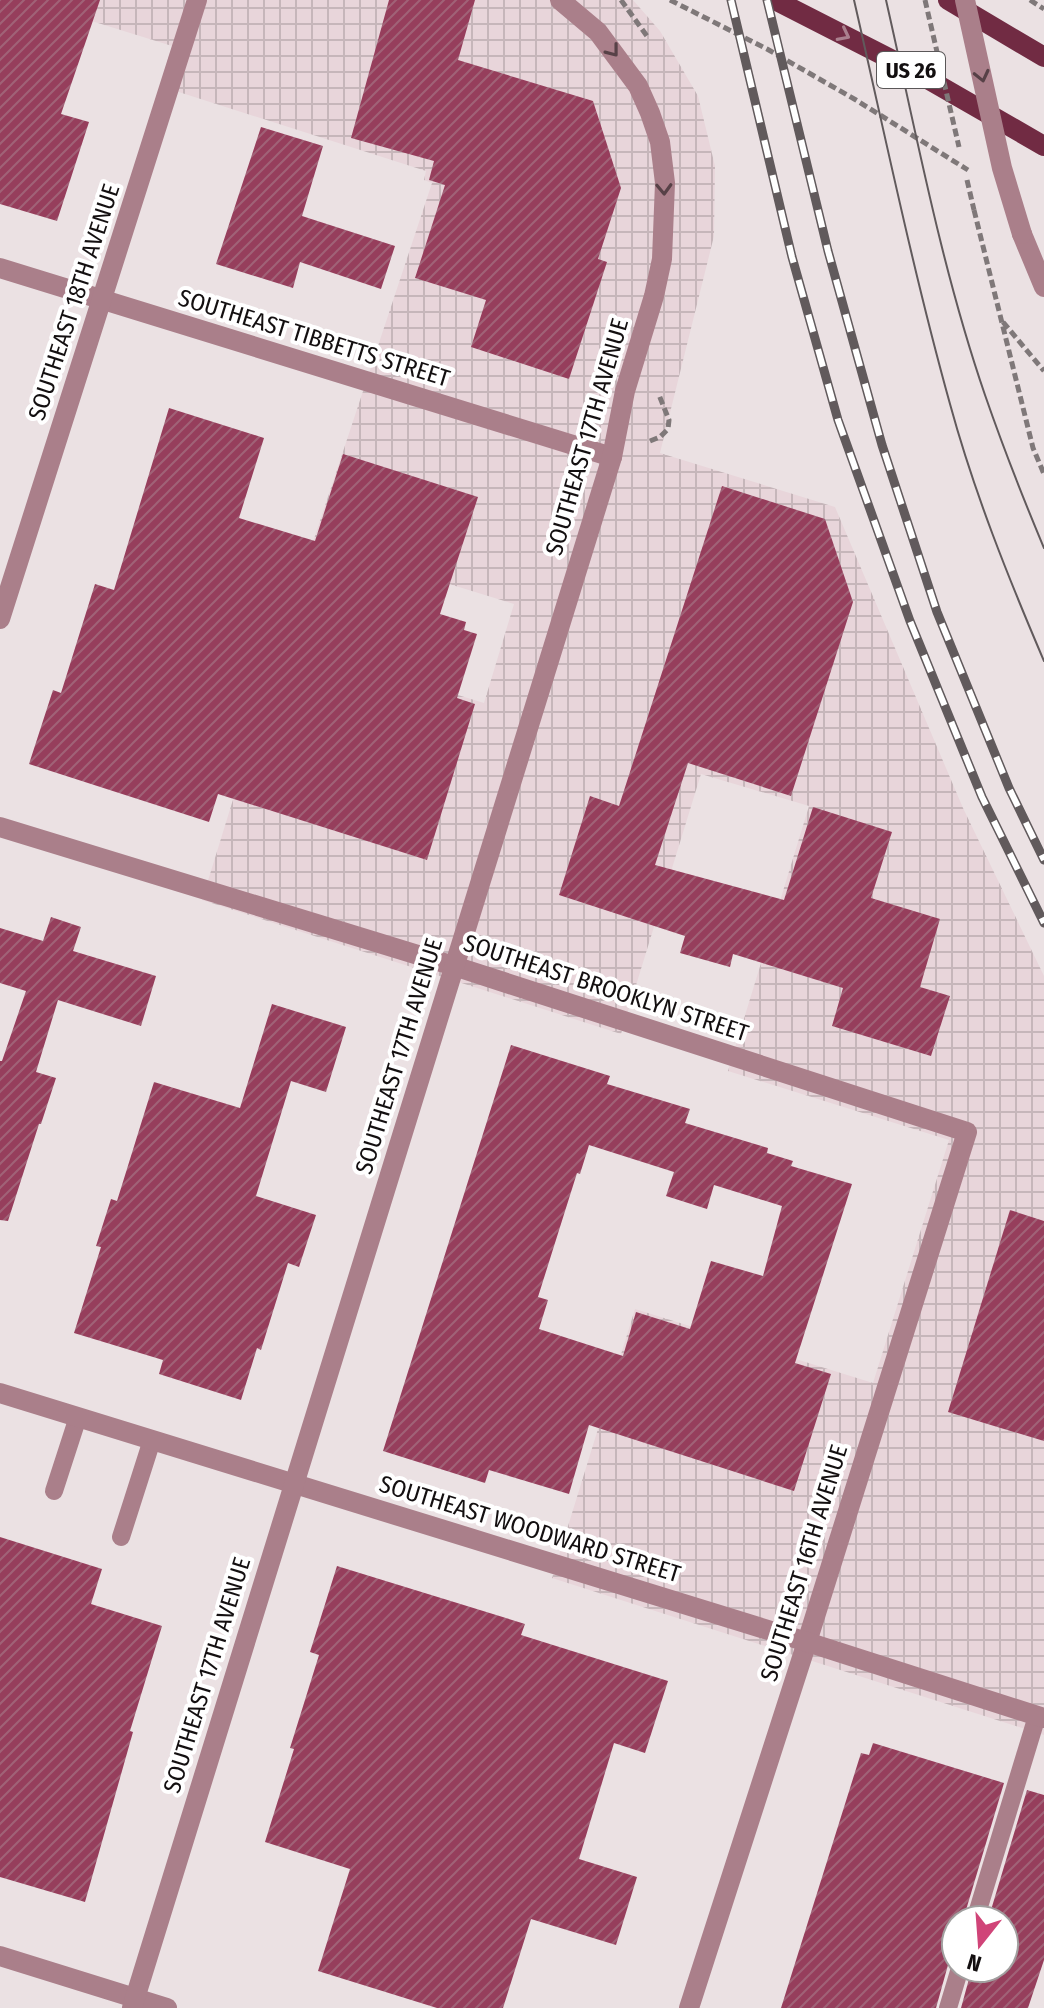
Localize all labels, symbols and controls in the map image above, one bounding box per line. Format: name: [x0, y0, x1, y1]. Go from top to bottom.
one-way arrow: [836, 26, 851, 41]
one-way arrow: [603, 42, 617, 57]
road number: US 26: [877, 52, 945, 88]
one-way arrow: [973, 69, 990, 82]
street label: SOUTHEAST 18TH AVENUE: [23, 180, 125, 424]
one-way arrow: [656, 183, 673, 196]
street label: SOUTHEAST TIBBETTS STREET: [175, 283, 453, 393]
street label: SOUTHEAST 17TH AVENUE: [540, 315, 634, 559]
street label: SOUTHEAST BROOKLYN STREET: [460, 929, 752, 1047]
street label: SOUTHEAST 17TH AVENUE: [350, 935, 448, 1177]
street label: SOUTHEAST 16TH AVENUE: [755, 1441, 853, 1685]
street label: SOUTHEAST WOODWARD STREET: [376, 1470, 684, 1588]
street label: SOUTHEAST 17TH AVENUE: [158, 1554, 256, 1796]
north arrow: [940, 1904, 1020, 1984]
text: N: [964, 1948, 985, 1977]

